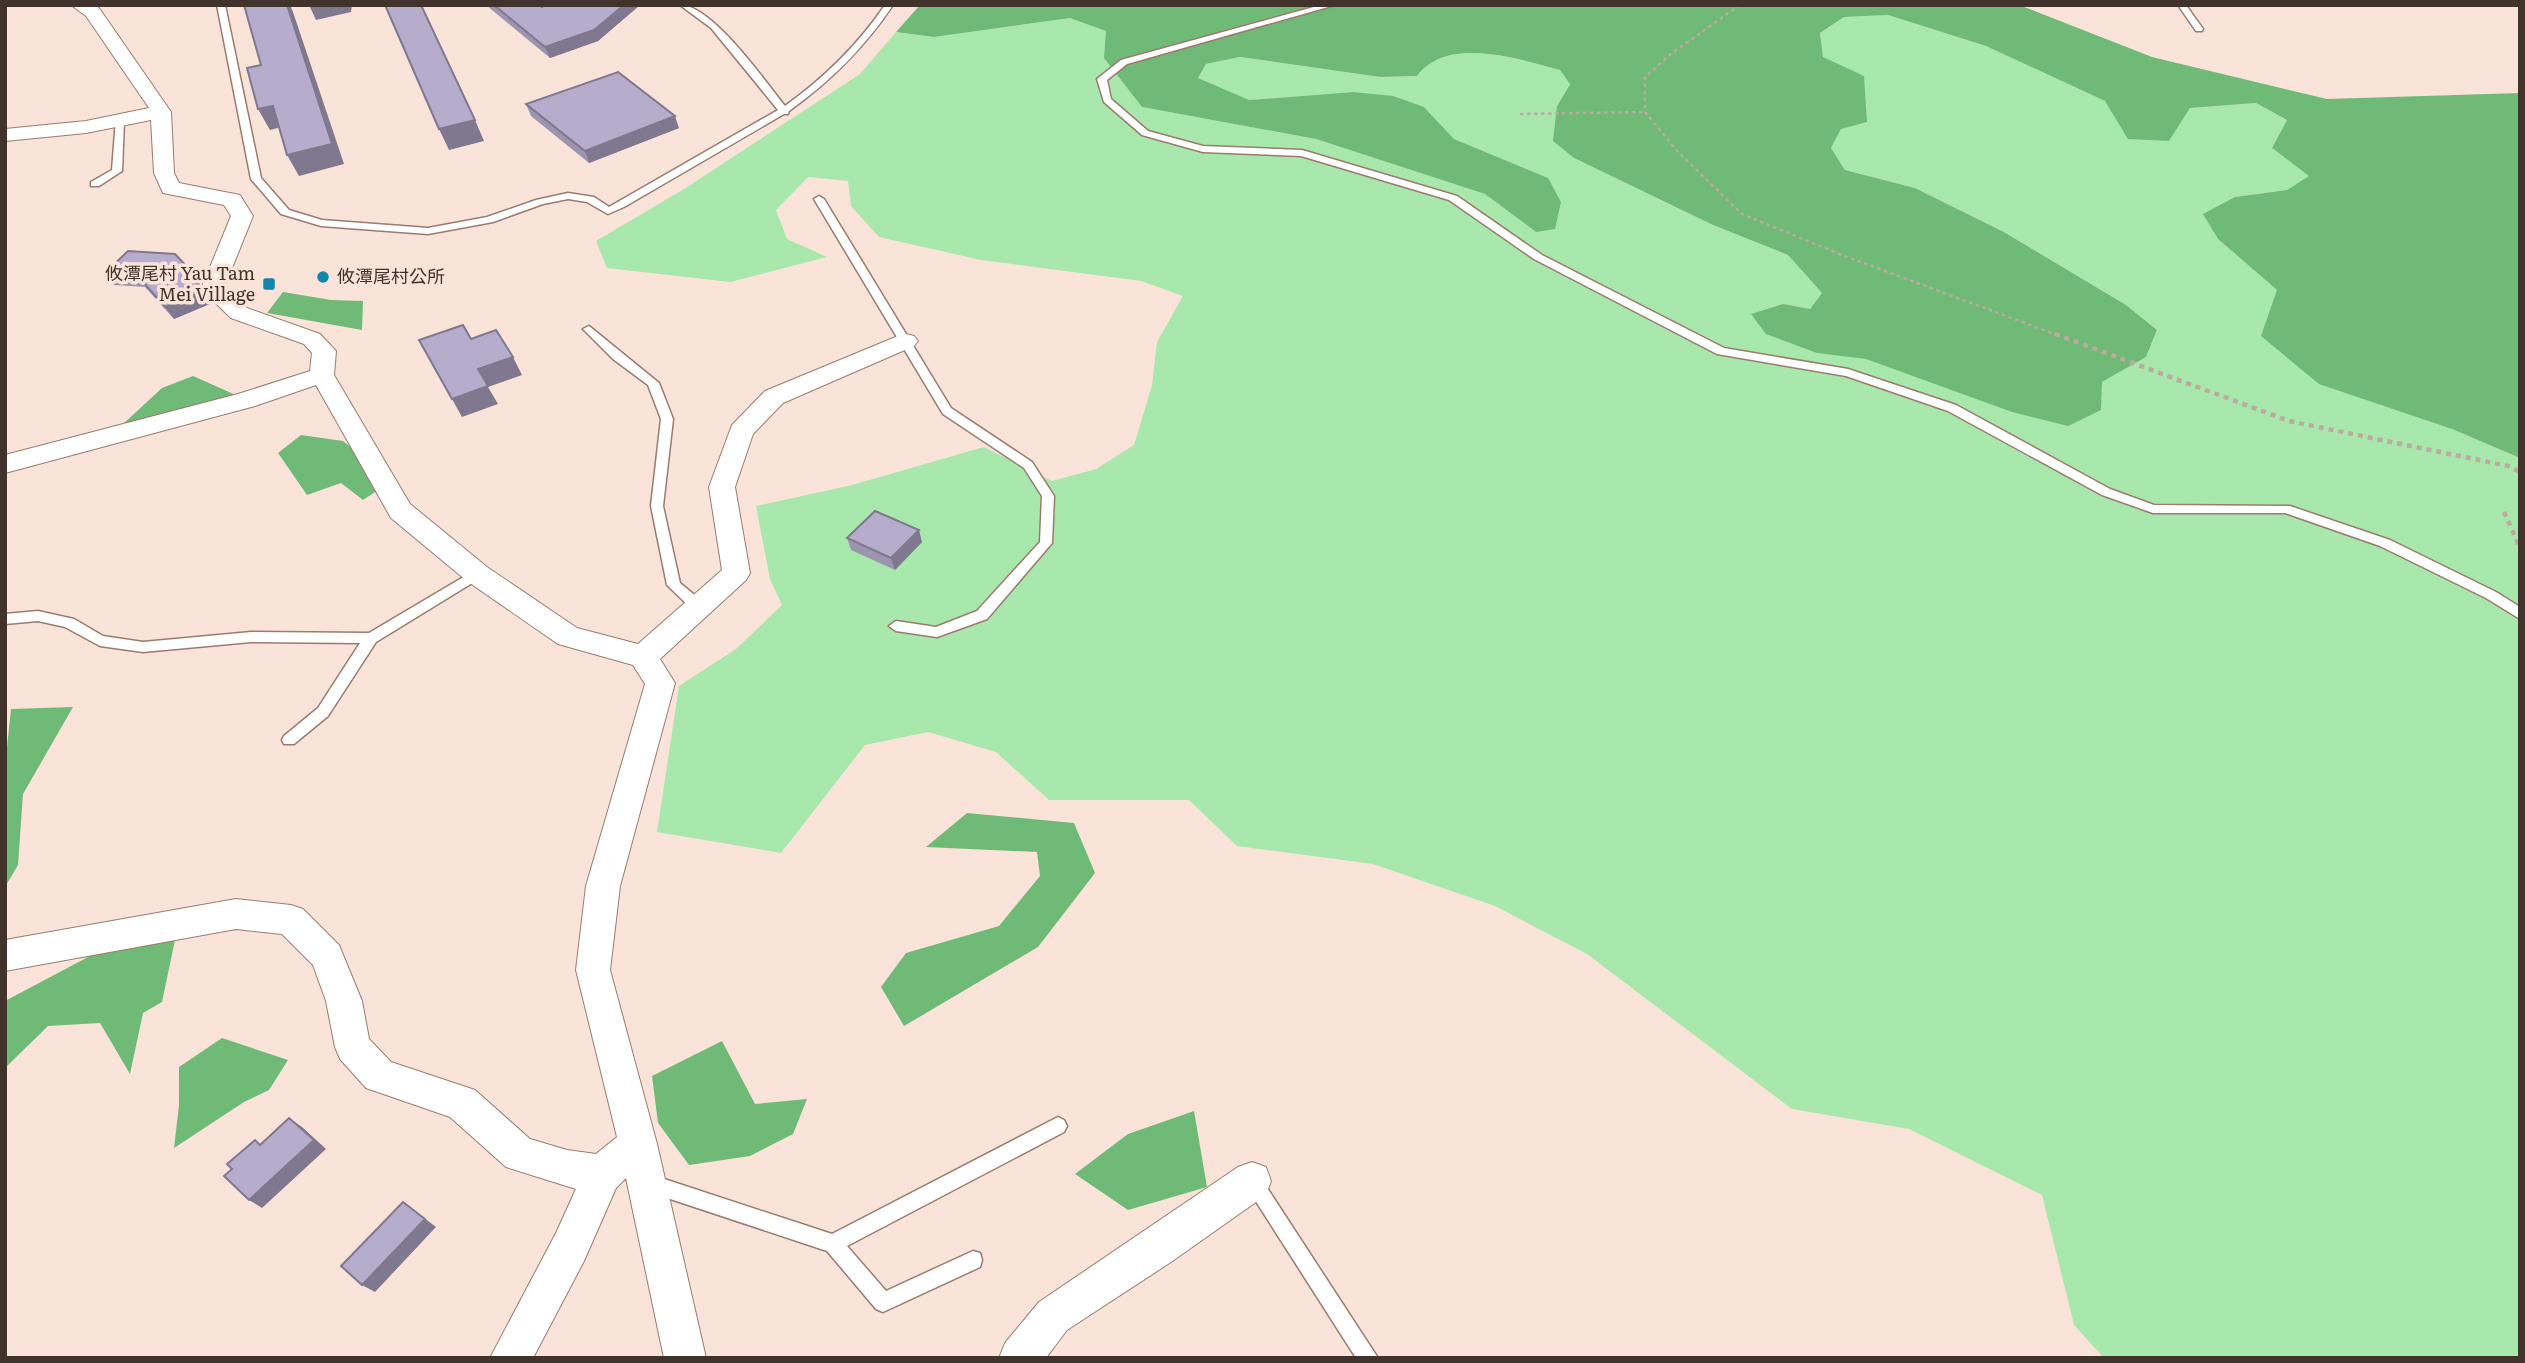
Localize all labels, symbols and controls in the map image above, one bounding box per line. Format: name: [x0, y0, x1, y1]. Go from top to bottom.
place label: 攸潭尾村 Yau Tam Mei Village: [105, 259, 255, 307]
place label: 攸潭尾村公所: [337, 262, 445, 289]
marker: 攸潭尾村公所: [315, 269, 331, 285]
marker: 攸潭尾村 Yau Tam Mei Village: [261, 276, 277, 292]

